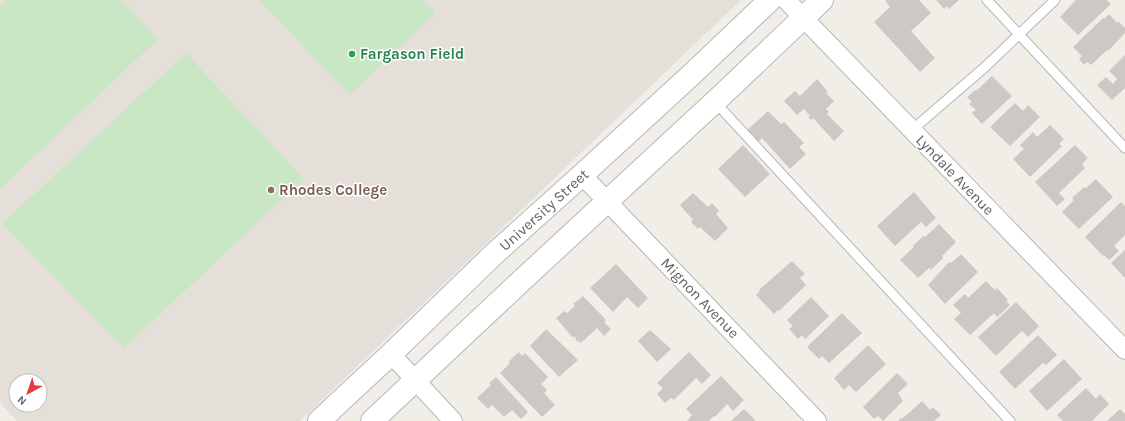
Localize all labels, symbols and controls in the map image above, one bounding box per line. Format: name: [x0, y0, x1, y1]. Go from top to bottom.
place label: Fargason Field: [360, 45, 464, 63]
marker: Fargason Field: [347, 49, 357, 59]
street label: Lyndale Avenue: [912, 131, 998, 219]
street label: University Street: [496, 165, 593, 255]
place label: Rhodes College: [279, 181, 387, 199]
marker: Rhodes College: [266, 185, 276, 195]
street label: Mignon Avenue: [657, 254, 743, 342]
north arrow: [8, 373, 48, 413]
text: N: [15, 393, 29, 408]

